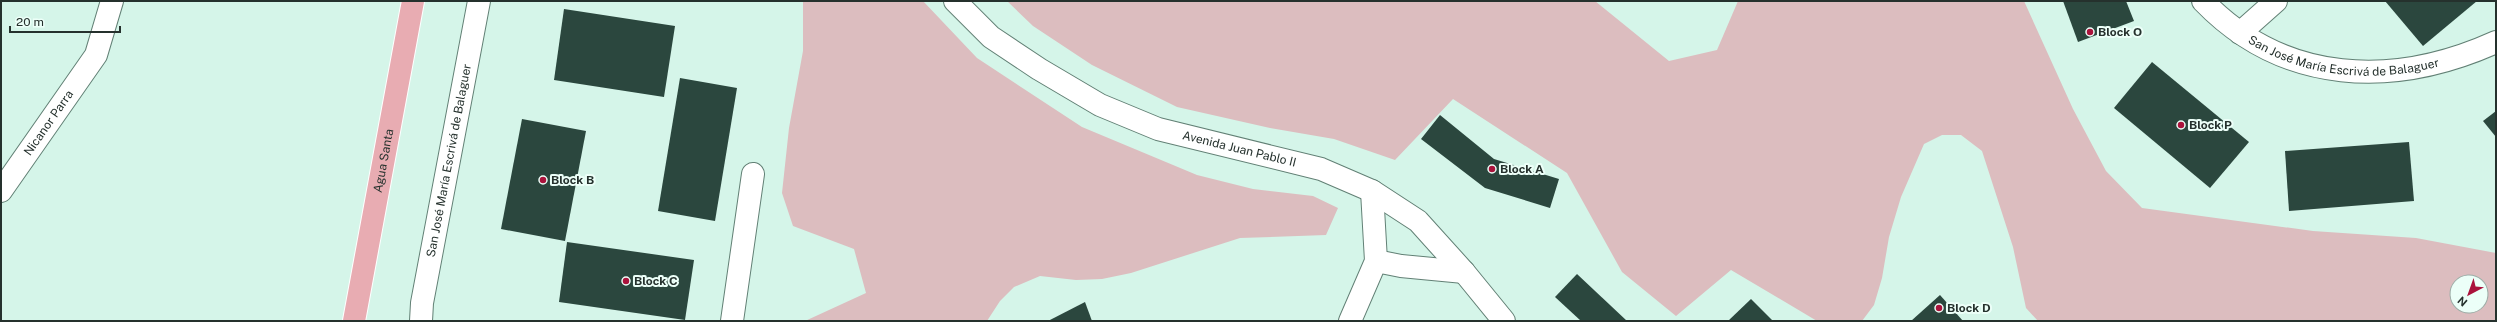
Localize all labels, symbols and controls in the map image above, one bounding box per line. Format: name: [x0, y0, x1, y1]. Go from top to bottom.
scale bar: [10, 8, 120, 34]
text: 20 m: [16, 15, 44, 29]
place label: Block O: [2098, 25, 2142, 39]
marker: Block O: [2085, 27, 2095, 37]
street label: San José María Escrivá de Balaguer: [2246, 33, 2441, 79]
street label: San José María Escrivá de Balaguer: [424, 62, 474, 258]
street label: Nicanor Parra: [21, 88, 76, 158]
place label: Block P: [2189, 118, 2232, 132]
marker: Block P: [2176, 120, 2186, 130]
street label: Agua Santa: [371, 128, 396, 194]
street label: Avenida Juan Pablo II: [1181, 128, 1298, 170]
place label: Block A: [1500, 162, 1544, 176]
marker: Block A: [1487, 164, 1497, 174]
place label: Block B: [551, 173, 594, 187]
marker: Block B: [538, 175, 548, 185]
place label: Block C: [634, 274, 678, 288]
north arrow: [2449, 274, 2489, 314]
marker: Block C: [621, 276, 631, 286]
text: N: [2455, 294, 2470, 309]
place label: Block D: [1947, 301, 1991, 315]
marker: Block D: [1934, 303, 1944, 313]

